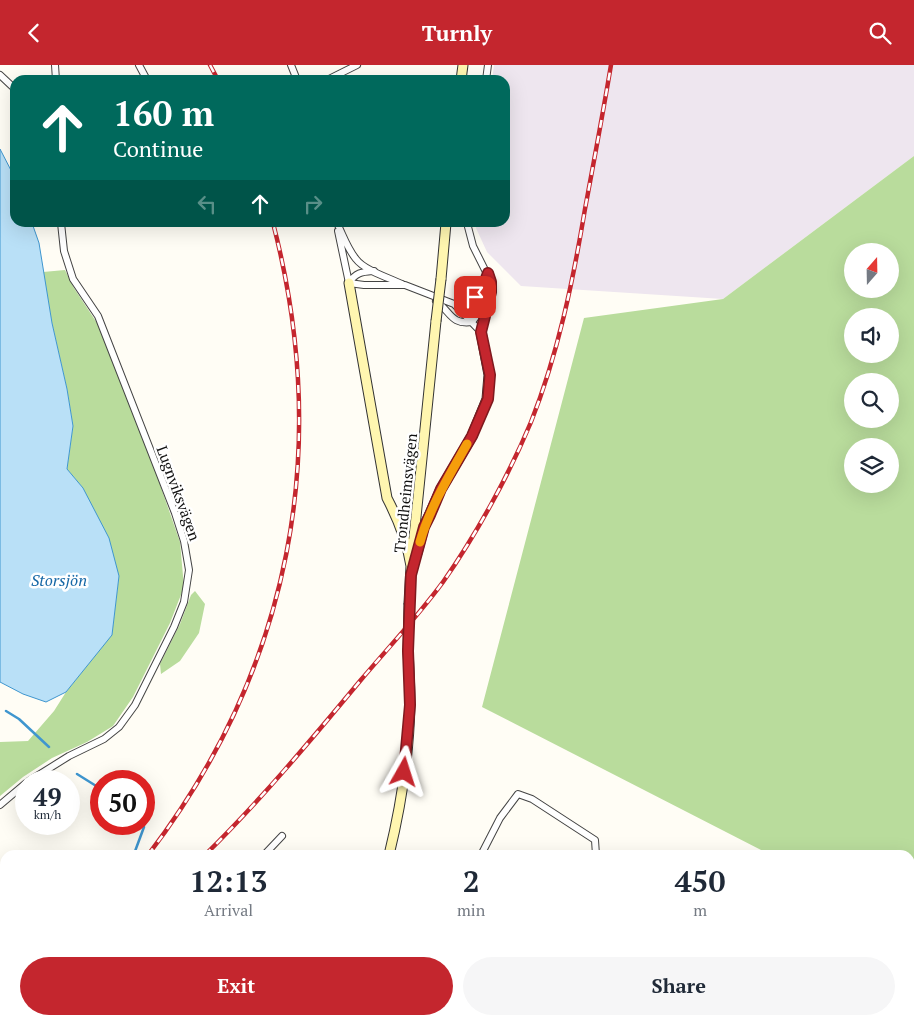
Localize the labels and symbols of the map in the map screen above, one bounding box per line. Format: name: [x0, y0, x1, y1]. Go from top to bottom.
north arrow: [844, 243, 899, 297]
pin: [454, 276, 496, 318]
street label: Trondheimsvägen: [389, 432, 421, 554]
street label: Lugnviksvägen: [153, 443, 205, 543]
water label: Storsjön: [31, 569, 87, 591]
position arrow: [377, 745, 429, 797]
speed limit sign: 50: [90, 770, 155, 835]

